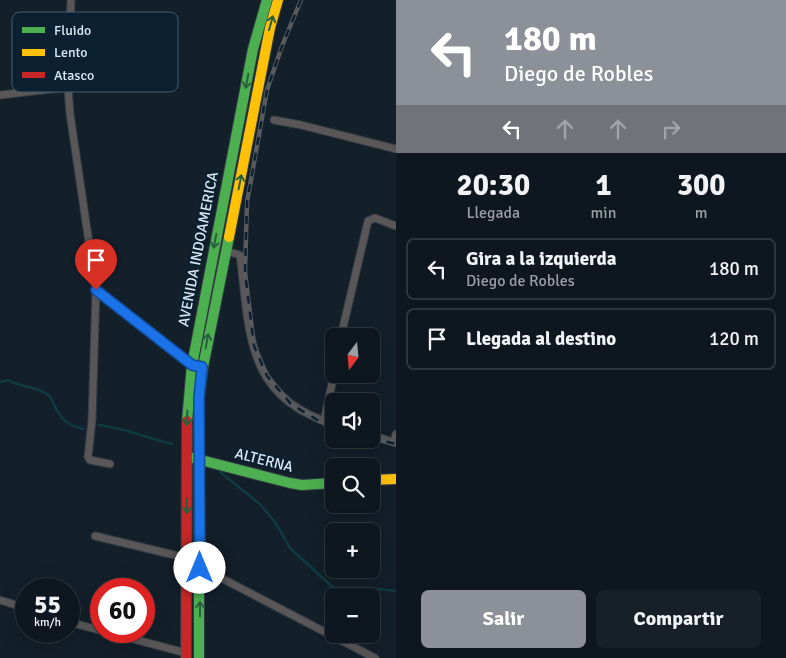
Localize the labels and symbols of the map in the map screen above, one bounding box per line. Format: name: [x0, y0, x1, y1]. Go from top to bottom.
legend: [12, 12, 178, 92]
one-way arrow: [267, 15, 277, 31]
text: Fluido: [54, 22, 91, 39]
text: Lento: [54, 44, 88, 61]
text: Atasco: [54, 67, 94, 84]
one-way arrow: [242, 73, 251, 89]
street label: AVENIDA INDOAMERICA: [174, 170, 222, 328]
one-way arrow: [235, 175, 245, 191]
one-way arrow: [210, 232, 220, 248]
pin: [75, 239, 117, 290]
north arrow: [325, 328, 380, 382]
one-way arrow: [203, 334, 212, 350]
one-way arrow: [182, 410, 191, 426]
street label: ALTERNA: [233, 444, 295, 476]
one-way arrow: [182, 498, 192, 514]
position arrow: [173, 541, 225, 593]
speed limit sign: 60: [90, 578, 155, 643]
one-way arrow: [195, 602, 205, 618]

